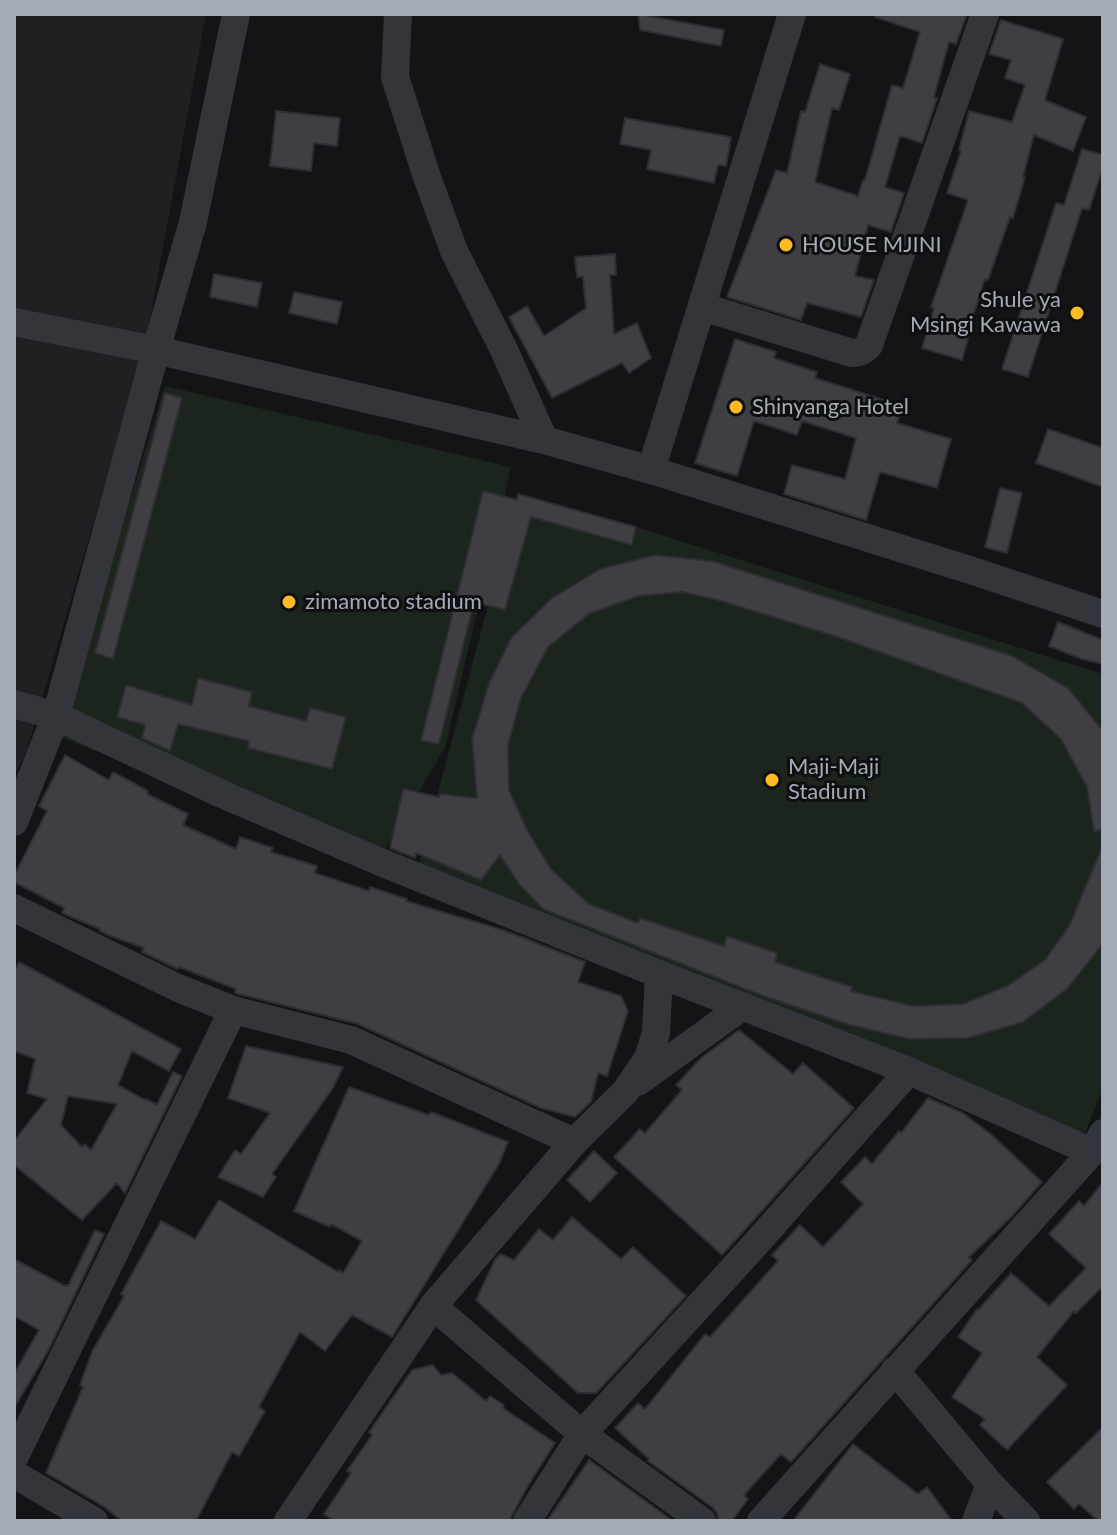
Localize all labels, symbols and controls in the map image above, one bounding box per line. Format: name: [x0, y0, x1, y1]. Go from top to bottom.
place label: HOUSE MJINI: [802, 232, 942, 258]
marker: HOUSE MJINI: [777, 236, 795, 254]
place label: Shule ya Msingi Kawawa: [910, 287, 1061, 338]
marker: Shule ya Msingi Kawawa: [1068, 304, 1086, 322]
place label: Shinyanga Hotel: [752, 394, 909, 420]
marker: Shinyanga Hotel: [727, 398, 745, 416]
place label: zimamoto stadium: [305, 589, 482, 615]
marker: zimamoto stadium: [280, 593, 298, 611]
place label: Maji-Maji Stadium: [788, 754, 879, 806]
marker: Maji-Maji Stadium: [763, 771, 781, 789]

